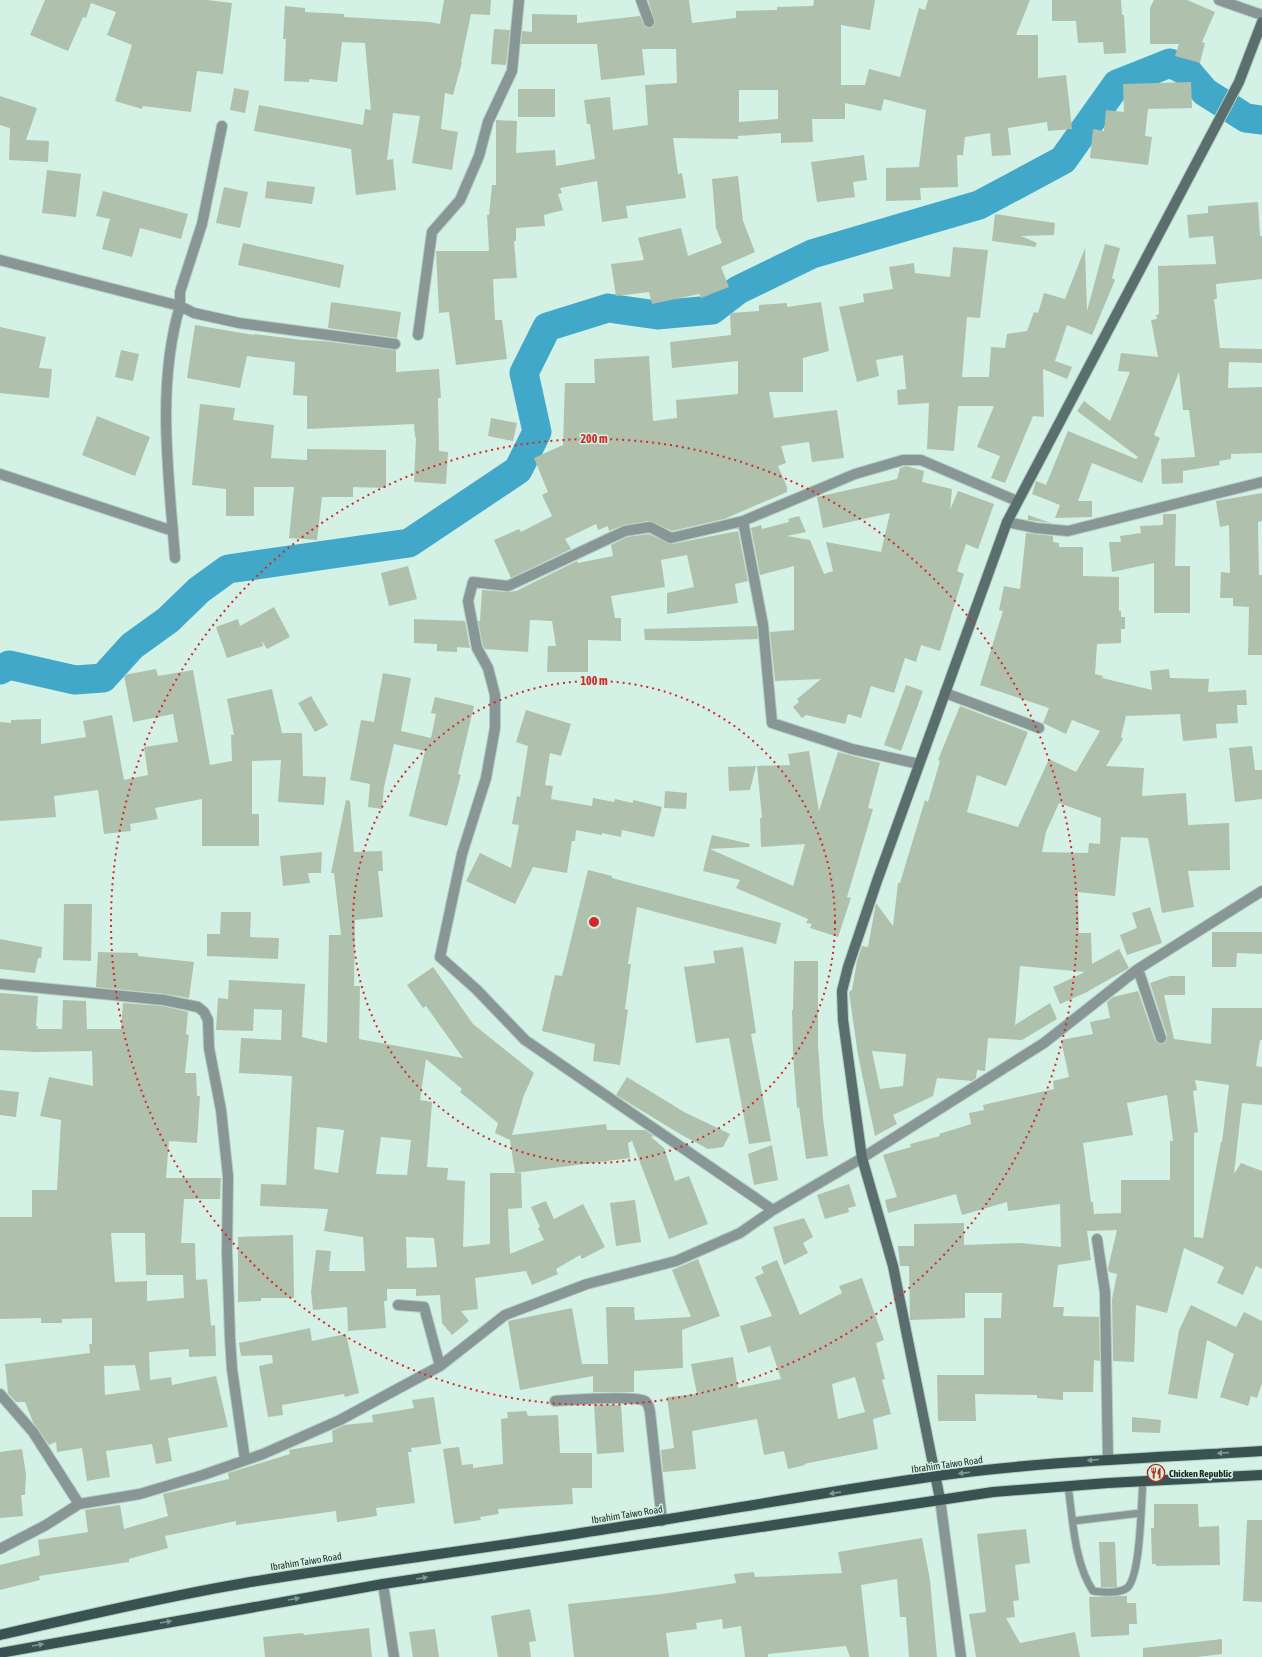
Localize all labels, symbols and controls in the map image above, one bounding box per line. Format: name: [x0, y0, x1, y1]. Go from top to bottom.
text: 200 m: [580, 432, 608, 446]
text: 100 m: [580, 674, 608, 688]
centre of rings: [587, 915, 601, 929]
one-way arrow: [1217, 1450, 1229, 1457]
street label: Ibrahim Taiwo Road: [911, 1454, 984, 1475]
one-way arrow: [1087, 1457, 1099, 1464]
restaurant icon: Chicken Republic: [1146, 1463, 1166, 1483]
place label: Chicken Republic: [1169, 1468, 1232, 1479]
one-way arrow: [958, 1470, 970, 1476]
one-way arrow: [829, 1490, 842, 1496]
street label: Ibrahim Taiwo Road: [591, 1503, 664, 1526]
street label: Ibrahim Taiwo Road: [270, 1550, 343, 1573]
one-way arrow: [416, 1575, 429, 1581]
one-way arrow: [288, 1596, 300, 1602]
one-way arrow: [160, 1619, 172, 1625]
one-way arrow: [32, 1642, 44, 1648]

